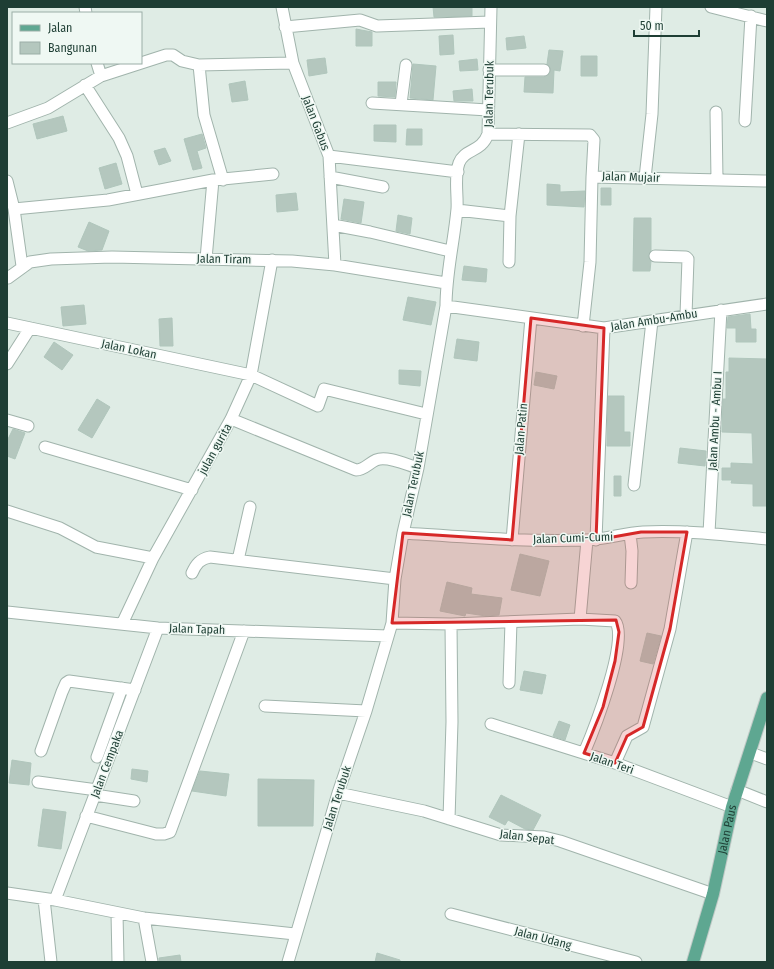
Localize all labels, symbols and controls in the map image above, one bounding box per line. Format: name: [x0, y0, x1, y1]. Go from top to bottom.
legend: [12, 12, 142, 64]
scale bar: [634, 12, 699, 38]
text: 50 m: [640, 19, 664, 33]
text: Jalan: [48, 21, 72, 35]
text: Bangunan: [48, 41, 97, 55]
street label: Jalan Terubuk: [481, 60, 497, 127]
street label: Jalan Gabus: [299, 94, 333, 152]
street label: Jalan Mujair: [602, 169, 661, 185]
street label: Jalan Tiram: [197, 252, 251, 266]
street label: Jalan Ambu-Ambu: [610, 306, 698, 334]
street label: Jalan Lokan: [100, 336, 158, 362]
street label: Jalan Ambu - Ambu I: [705, 371, 725, 471]
street label: Jalan Patin: [512, 402, 530, 456]
street label: julan gurita: [195, 421, 235, 478]
street label: Jalan Terubuk: [399, 450, 427, 518]
street label: Jalan Cumi-Cumi: [533, 530, 613, 546]
street label: Jalan Tapah: [169, 621, 225, 637]
street label: Jalan Cempaka: [88, 728, 126, 800]
street label: Jalan Teri: [588, 749, 636, 777]
street label: Jalan Terubuk: [320, 764, 354, 832]
street label: Jalan Paus: [715, 803, 739, 855]
street label: Jalan Sepat: [499, 827, 555, 847]
street label: Jalan Udang: [513, 924, 573, 952]

